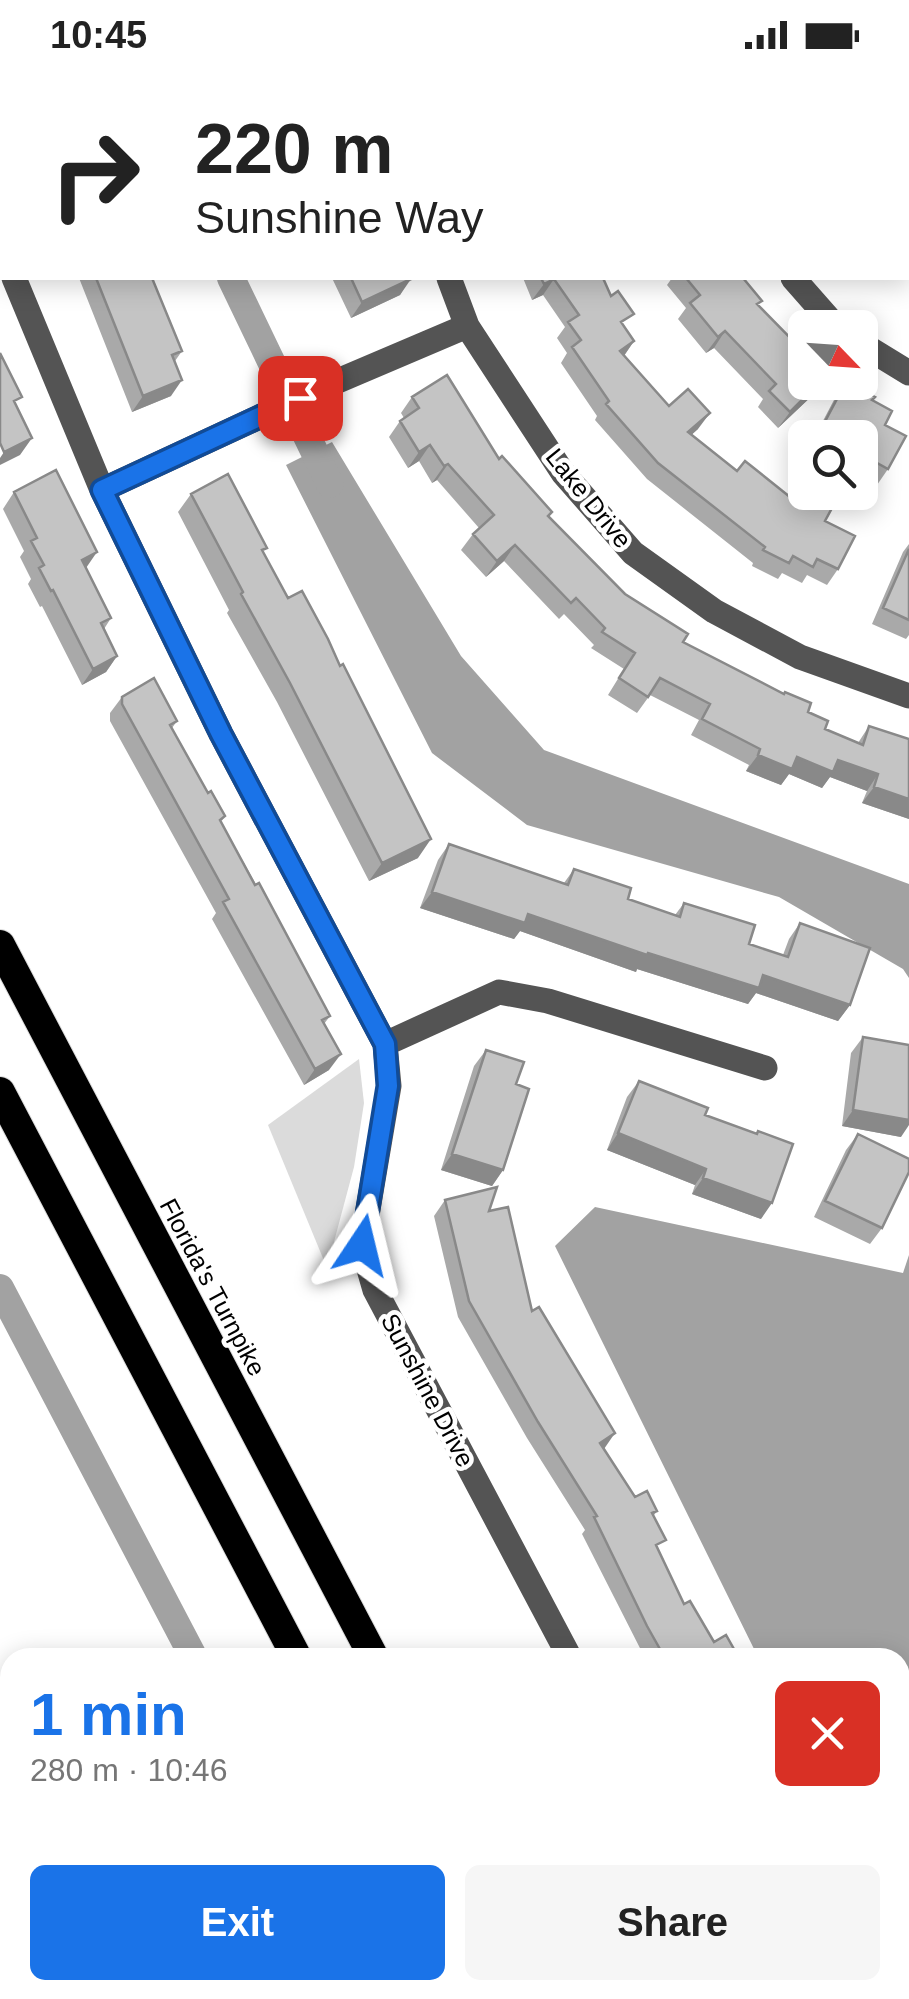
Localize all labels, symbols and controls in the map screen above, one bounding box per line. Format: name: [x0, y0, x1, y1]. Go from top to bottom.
text: 10:45: [50, 14, 147, 56]
icon: right: [30, 110, 160, 240]
text: 220 m: [195, 110, 393, 188]
text: Sunshine Way: [195, 192, 483, 243]
north arrow: [788, 310, 878, 400]
map controls: [788, 310, 878, 510]
pin: [258, 356, 343, 441]
icon: arrive: [273, 371, 328, 426]
button: search: [788, 420, 878, 510]
street label: Lake Drive: [541, 443, 637, 553]
position arrow: [310, 1193, 414, 1297]
street label: Florida's Turnpike: [155, 1194, 271, 1380]
street label: Sunshine Drive: [376, 1309, 480, 1471]
text: 1 min: [30, 1681, 187, 1748]
button: close: [775, 1681, 880, 1786]
text: 280 m · 10:46: [30, 1752, 227, 1788]
button: Exit: [30, 1865, 445, 1980]
button: Share: [465, 1865, 880, 1980]

